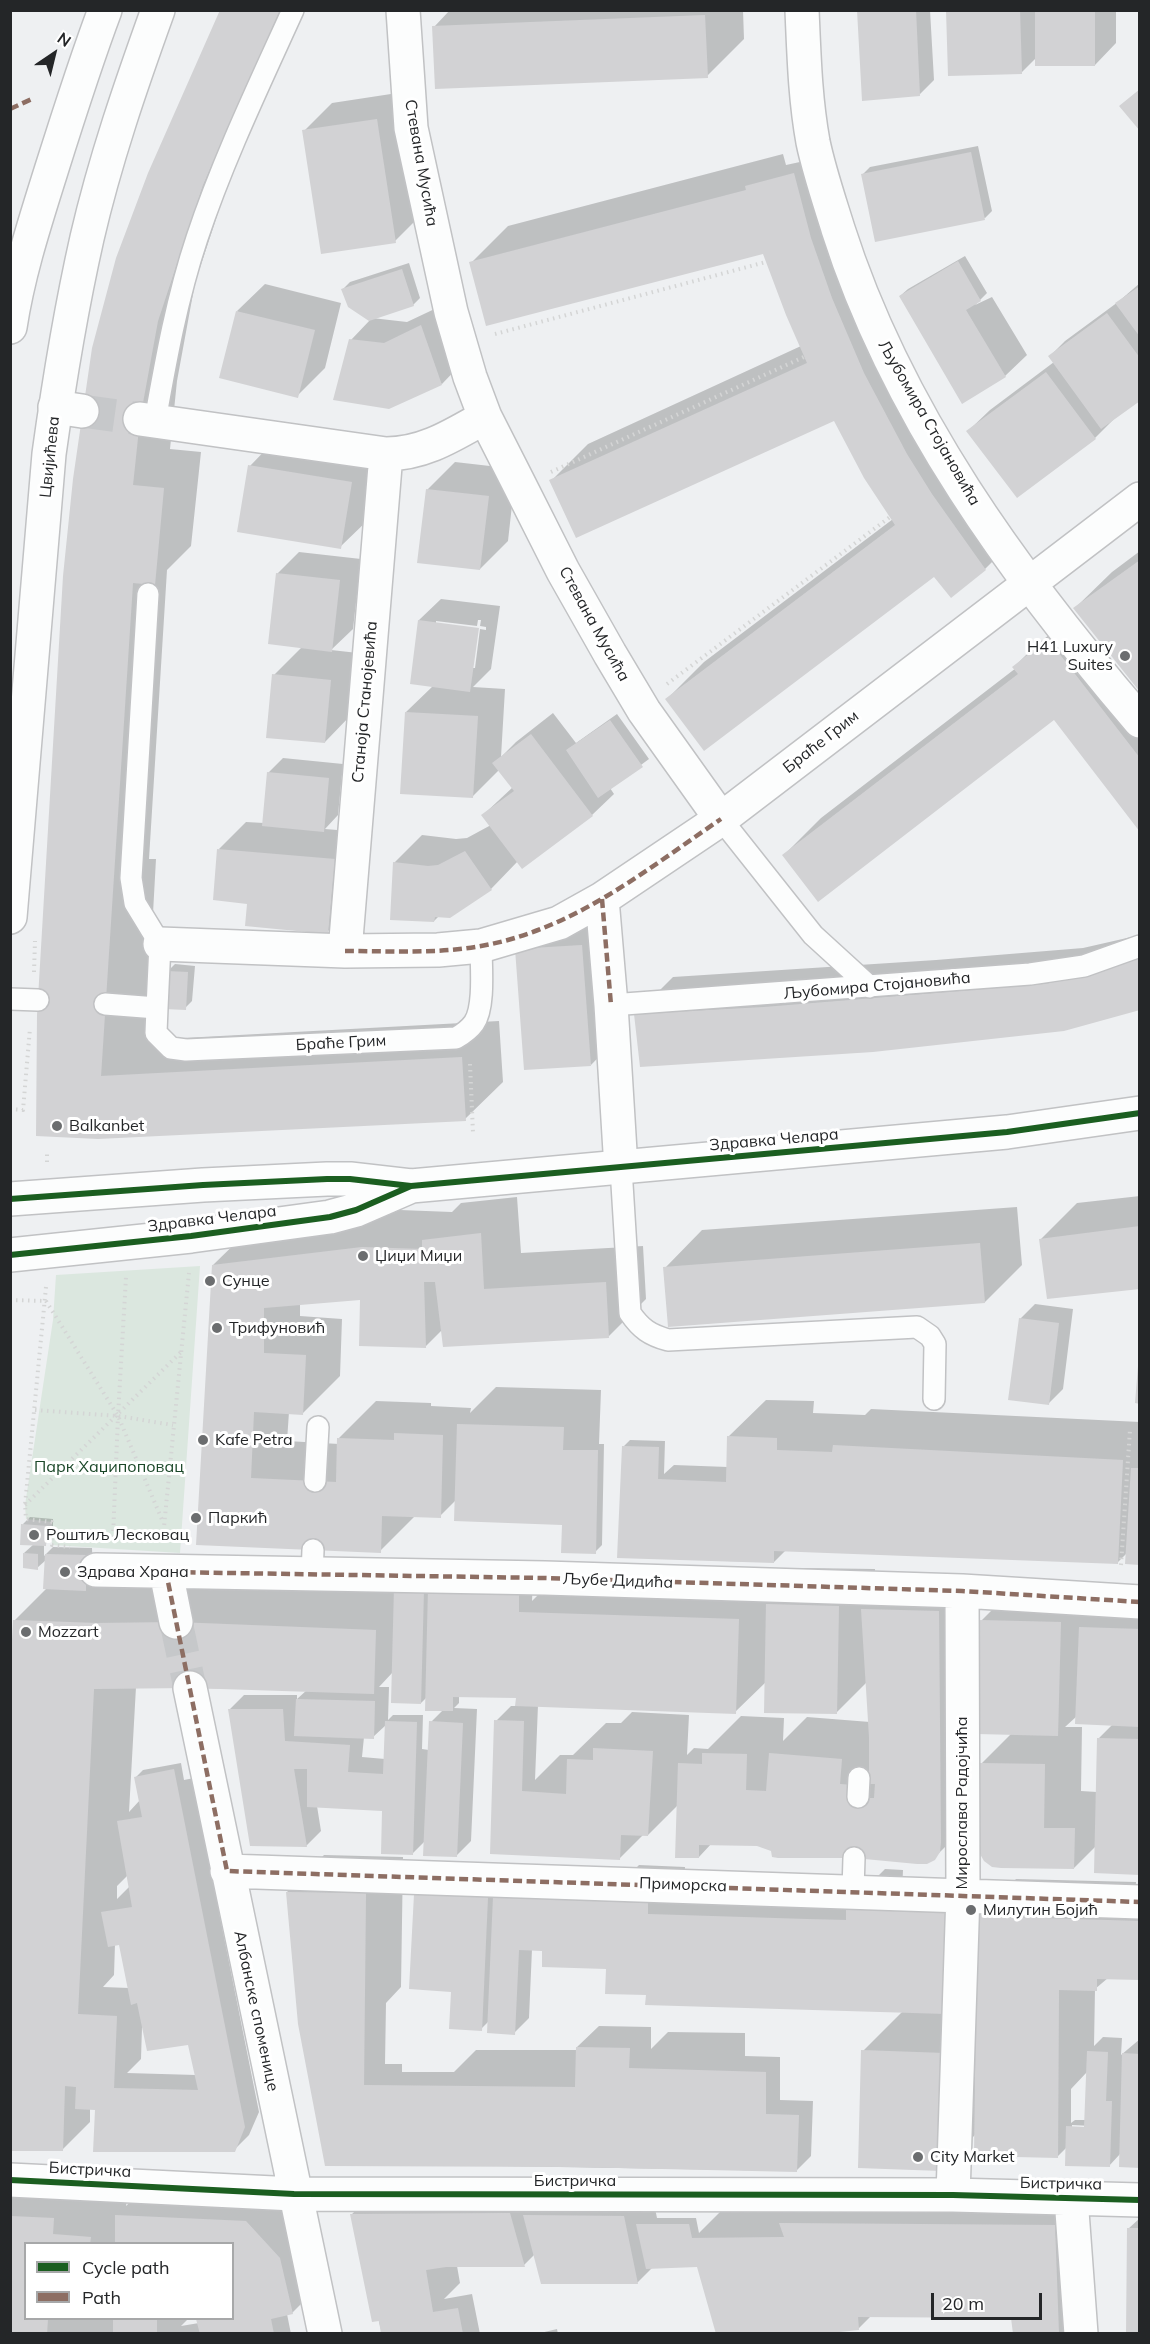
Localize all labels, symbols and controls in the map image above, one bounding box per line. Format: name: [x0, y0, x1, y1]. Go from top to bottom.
north arrow: [24, 24, 84, 84]
text: N: [54, 28, 75, 51]
street label: Стевана Мусића: [400, 98, 442, 228]
street label: Љубомира Стојановића: [874, 337, 984, 509]
street label: Цвијићева: [36, 415, 64, 499]
street label: Стевана Мусића: [554, 563, 634, 685]
street label: Станоја Станојевића: [348, 620, 382, 784]
place label: H41 Luxury Suites: [1027, 637, 1113, 675]
marker: H41 Luxury Suites: [1118, 649, 1132, 663]
street label: Браће Грим: [779, 707, 863, 777]
street label: Љубомира Стојановића: [783, 968, 971, 1004]
street label: Браће Грим: [295, 1031, 387, 1055]
place label: Balkanbet: [69, 1116, 144, 1136]
marker: Balkanbet: [50, 1119, 64, 1133]
street label: Здравка Челара: [709, 1125, 839, 1155]
street label: Здравка Челара: [146, 1202, 278, 1236]
place label: Џиџи Миџи: [375, 1246, 462, 1266]
marker: Џиџи Миџи: [356, 1249, 370, 1263]
place label: Сунце: [222, 1271, 270, 1291]
marker: Сунце: [203, 1274, 217, 1288]
place label: Трифуновић: [229, 1318, 325, 1338]
marker: Трифуновић: [210, 1321, 224, 1335]
place label: Kafe Petra: [215, 1430, 292, 1450]
marker: Kafe Petra: [196, 1433, 210, 1447]
park label: Парк Хаџипоповац: [34, 1457, 184, 1477]
place label: Паркић: [208, 1508, 267, 1528]
marker: Паркић: [189, 1511, 203, 1525]
place label: Роштиљ Лесковац: [46, 1525, 189, 1545]
marker: Роштиљ Лесковац: [27, 1528, 41, 1542]
place label: Здрава Храна: [77, 1562, 189, 1582]
marker: Здрава Храна: [58, 1565, 72, 1579]
street label: Љубе Дидића: [562, 1569, 674, 1593]
place label: Mozzart: [38, 1622, 99, 1642]
marker: Mozzart: [19, 1625, 33, 1639]
street label: Мирослава Радојчића: [952, 1716, 972, 1890]
street label: Приморска: [639, 1874, 727, 1896]
place label: Милутин Бојић: [983, 1900, 1098, 1920]
marker: Милутин Бојић: [964, 1903, 978, 1917]
street label: Албанске споменице: [230, 1929, 282, 2093]
place label: City Market: [930, 2147, 1015, 2167]
marker: City Market: [911, 2150, 925, 2164]
street label: Бистричка: [48, 2158, 132, 2182]
street label: Бистричка: [534, 2171, 616, 2191]
street label: Бистричка: [1020, 2174, 1102, 2194]
legend: [24, 2242, 234, 2320]
text: Cycle path: [82, 2256, 169, 2279]
scale bar: [934, 2281, 1045, 2319]
text: Path: [82, 2286, 121, 2309]
text: 20 m: [942, 2292, 984, 2315]

